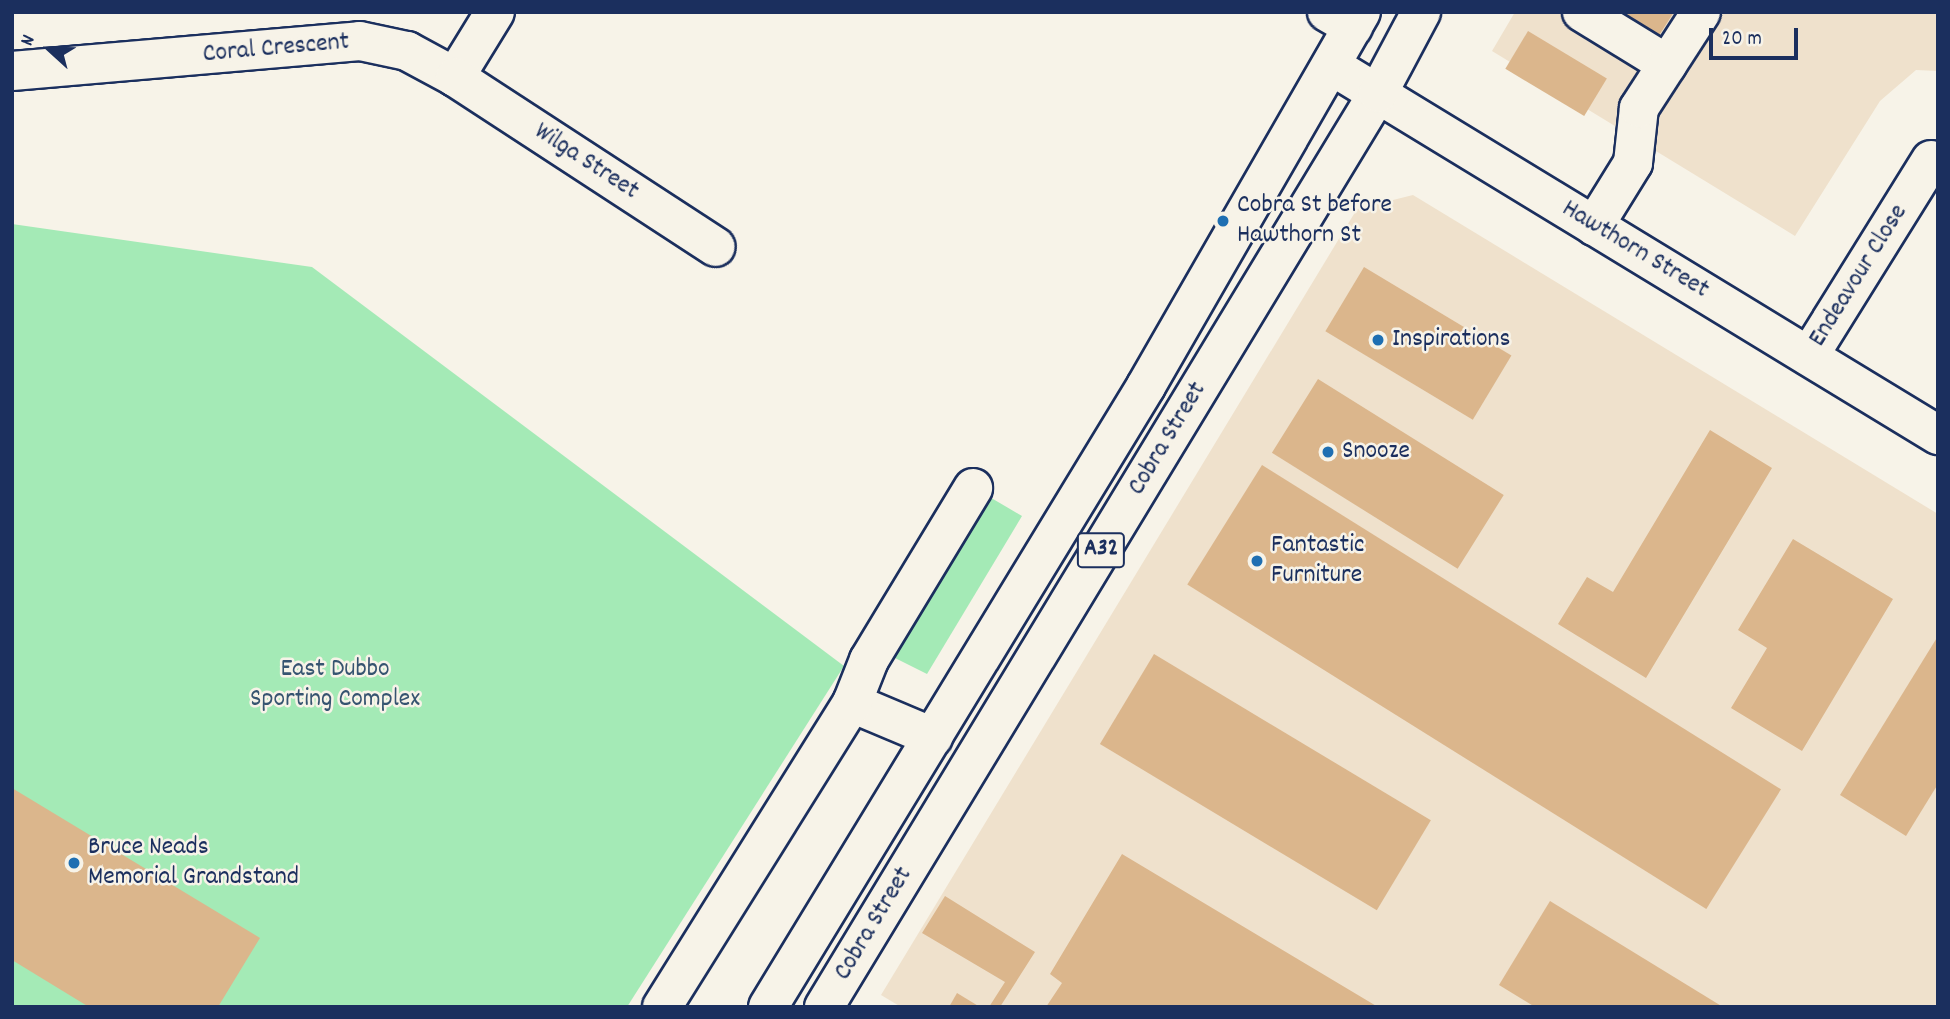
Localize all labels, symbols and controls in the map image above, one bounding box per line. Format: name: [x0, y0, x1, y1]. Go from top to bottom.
north arrow: [14, 14, 84, 84]
scale bar: [1712, 14, 1801, 58]
text: 20 m: [1722, 25, 1762, 55]
street label: Coral Crescent: [202, 27, 350, 71]
text: N: [15, 32, 43, 50]
street label: Wilga Street: [528, 117, 644, 207]
place label: Cobra St before Hawthorn St: [1237, 190, 1392, 252]
street label: Hawthorn Street: [1556, 194, 1714, 306]
street label: Endeavour Close: [1803, 199, 1915, 353]
marker: Cobra St before Hawthorn St: [1215, 213, 1231, 229]
place label: Inspirations: [1392, 324, 1510, 356]
marker: Inspirations: [1370, 332, 1386, 348]
street label: Cobra Street: [1122, 377, 1214, 501]
place label: Snooze: [1342, 436, 1410, 468]
marker: Snooze: [1320, 444, 1336, 460]
road number: A32: [1076, 530, 1126, 570]
place label: Fantastic Furniture: [1271, 530, 1364, 592]
marker: Fantastic Furniture: [1249, 553, 1265, 569]
park label: East Dubbo Sporting Complex: [250, 654, 420, 716]
place label: Bruce Neads Memorial Grandstand: [88, 832, 299, 894]
marker: Bruce Neads Memorial Grandstand: [66, 855, 82, 871]
street label: Cobra Street: [828, 862, 920, 986]

